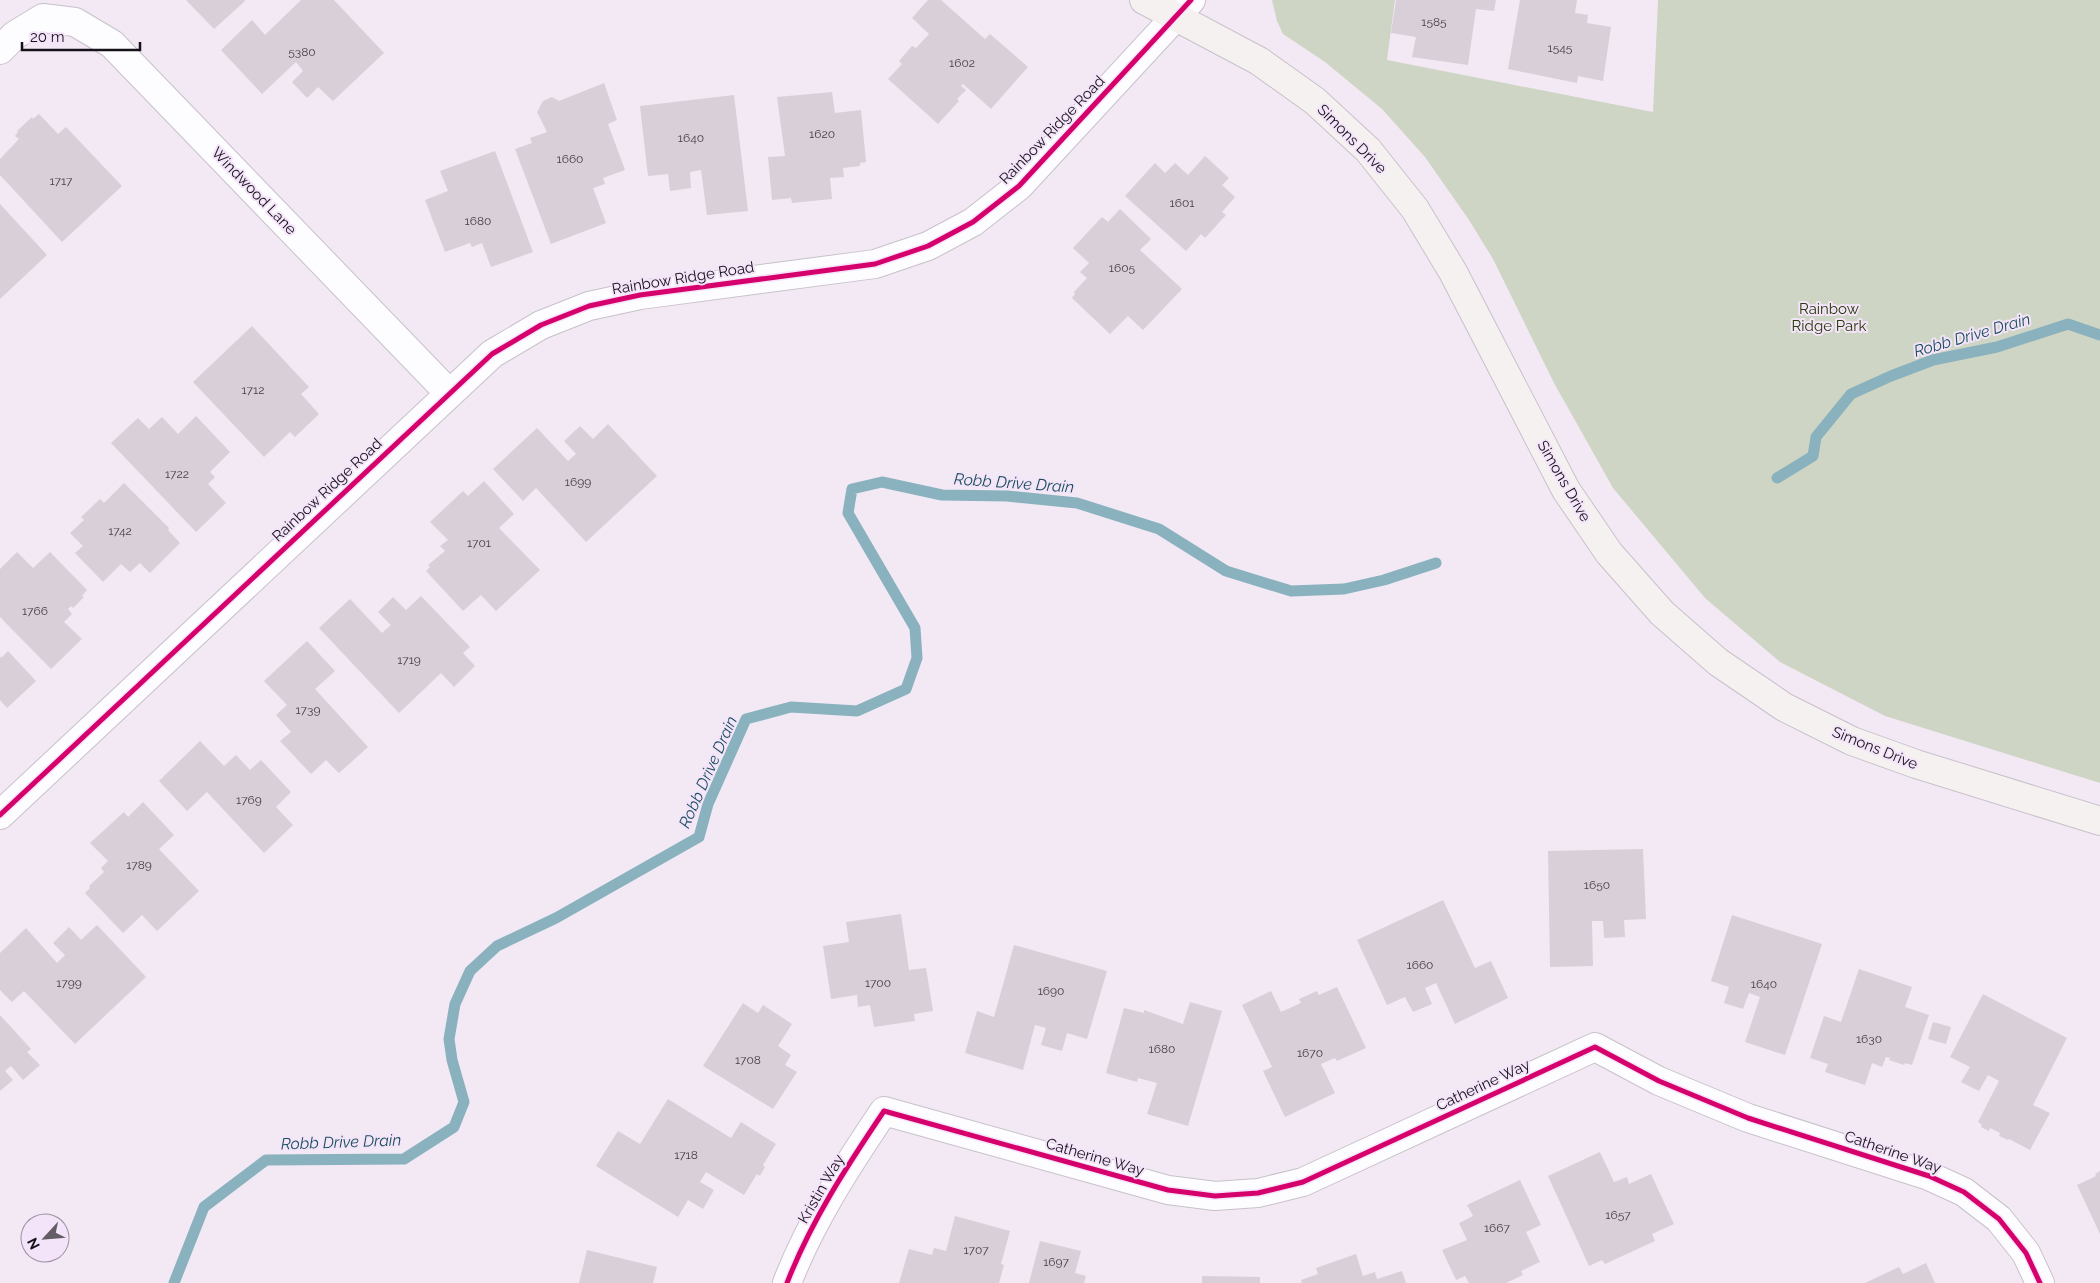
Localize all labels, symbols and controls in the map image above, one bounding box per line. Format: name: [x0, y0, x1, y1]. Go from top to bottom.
house number: 1585: [1421, 15, 1447, 29]
scale bar: [22, 20, 140, 52]
text: 20 m: [30, 28, 65, 46]
house number: 1545: [1548, 41, 1573, 55]
house number: 5380: [288, 45, 316, 59]
house number: 1602: [949, 56, 975, 70]
street label: Rainbow Ridge Road: [996, 72, 1108, 188]
street label: Simons Drive: [1314, 101, 1391, 178]
house number: 1620: [809, 127, 835, 141]
house number: 1640: [678, 131, 704, 145]
street label: Windwood Lane: [208, 144, 300, 239]
house number: 1660: [557, 152, 583, 166]
house number: 1717: [50, 174, 73, 188]
house number: 1601: [1170, 196, 1194, 210]
house number: 1680: [465, 214, 491, 228]
street label: Rainbow Ridge Road: [611, 258, 755, 298]
house number: 1605: [1109, 261, 1136, 275]
park label: Rainbow Ridge Park: [1792, 300, 1866, 335]
water label: Robb Drive Drain: [1912, 309, 2033, 361]
house number: 1712: [242, 383, 264, 397]
street label: Rainbow Ridge Road: [268, 434, 386, 546]
street label: Simons Drive: [1534, 437, 1595, 525]
house number: 1722: [165, 467, 189, 481]
water label: Robb Drive Drain: [953, 469, 1075, 497]
house number: 1699: [565, 475, 591, 489]
house number: 1742: [108, 524, 132, 538]
house number: 1701: [467, 536, 491, 550]
house number: 1766: [22, 604, 48, 618]
house number: 1719: [397, 653, 421, 667]
house number: 1739: [296, 703, 320, 717]
water label: Robb Drive Drain: [675, 713, 741, 831]
street label: Simons Drive: [1830, 723, 1921, 773]
house number: 1769: [236, 793, 262, 807]
house number: 1789: [126, 858, 152, 872]
house number: 1650: [1584, 878, 1610, 892]
house number: 1660: [1407, 958, 1433, 972]
house number: 1799: [56, 976, 82, 990]
house number: 1700: [865, 976, 891, 990]
house number: 1640: [1751, 977, 1777, 991]
house number: 1690: [1038, 984, 1064, 998]
house number: 1630: [1856, 1032, 1882, 1046]
house number: 1680: [1149, 1042, 1175, 1056]
house number: 1670: [1297, 1046, 1323, 1060]
house number: 1708: [735, 1053, 761, 1067]
street label: Catherine Way: [1433, 1055, 1533, 1115]
street label: Catherine Way: [1842, 1127, 1944, 1177]
water label: Robb Drive Drain: [281, 1130, 402, 1154]
street label: Catherine Way: [1044, 1134, 1146, 1180]
house number: 1718: [674, 1148, 698, 1162]
street label: Kristin Way: [794, 1151, 848, 1227]
house number: 1657: [1605, 1208, 1631, 1222]
north arrow: [20, 1213, 70, 1263]
house number: 1667: [1484, 1221, 1511, 1235]
text: N: [24, 1235, 43, 1252]
house number: 1707: [963, 1243, 989, 1257]
house number: 1697: [1043, 1255, 1069, 1269]

